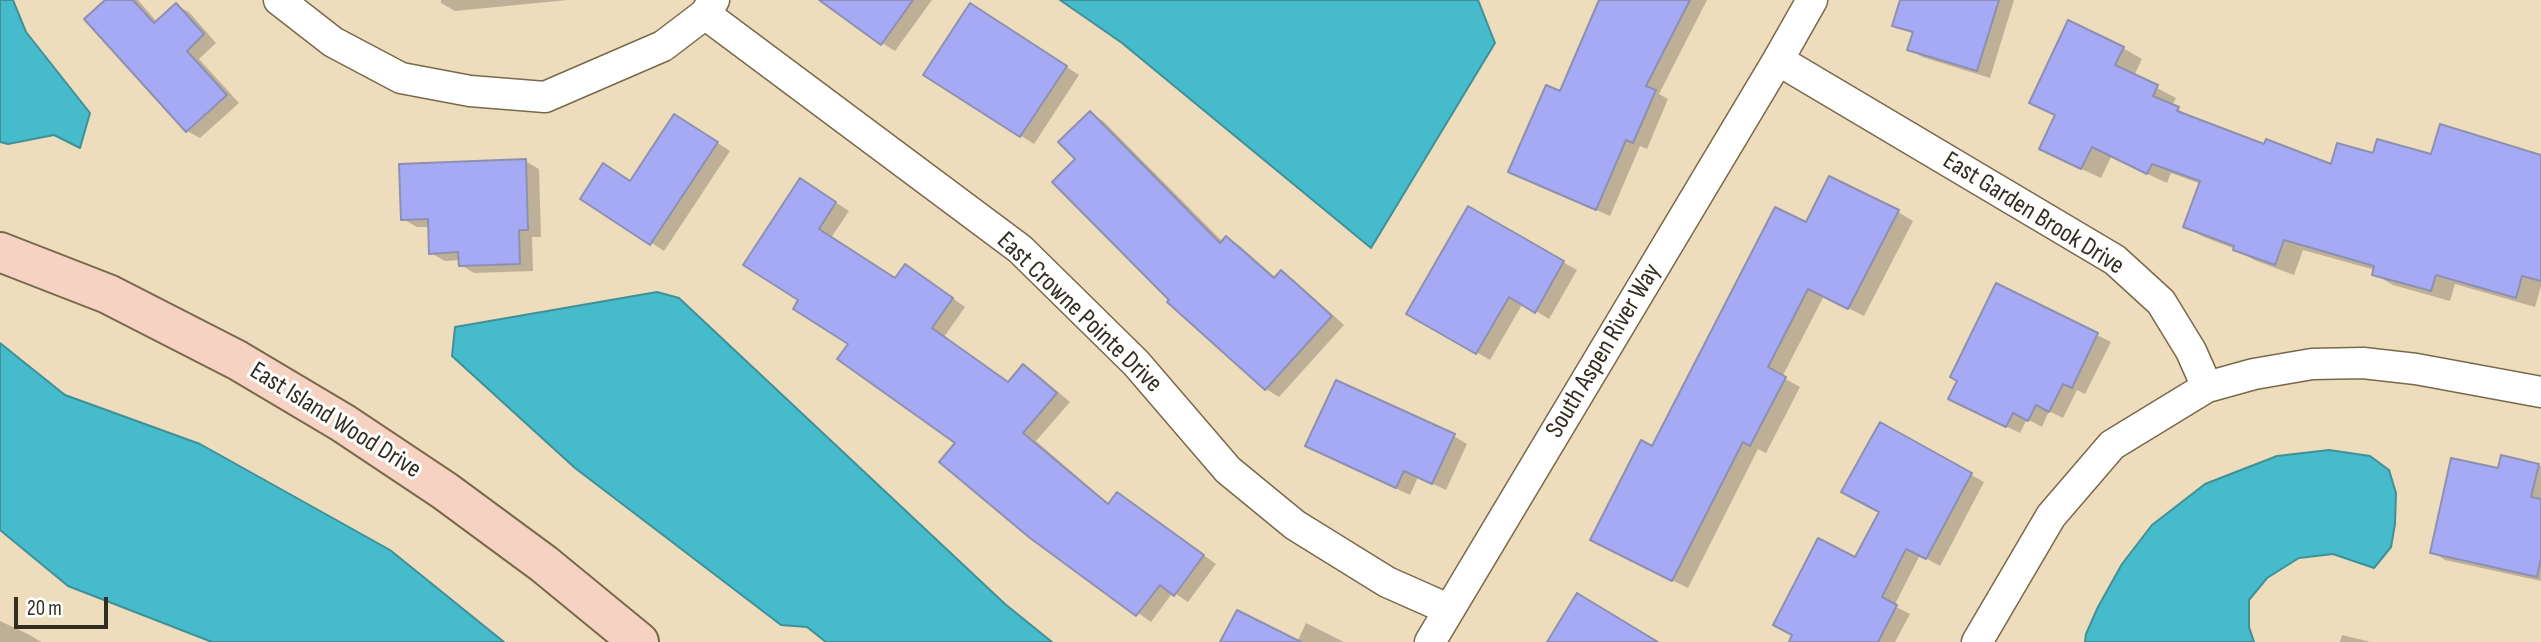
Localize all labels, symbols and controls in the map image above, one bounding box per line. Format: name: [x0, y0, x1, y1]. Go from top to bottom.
street label: East Garden Brook Drive: [1937, 146, 2129, 282]
street label: East Crowne Pointe Drive: [990, 226, 1168, 400]
street label: South Aspen River Way: [1540, 258, 1668, 444]
street label: East Island Wood Drive: [244, 356, 426, 486]
scale bar: [18, 582, 112, 626]
text: 20 m: [27, 596, 62, 621]

